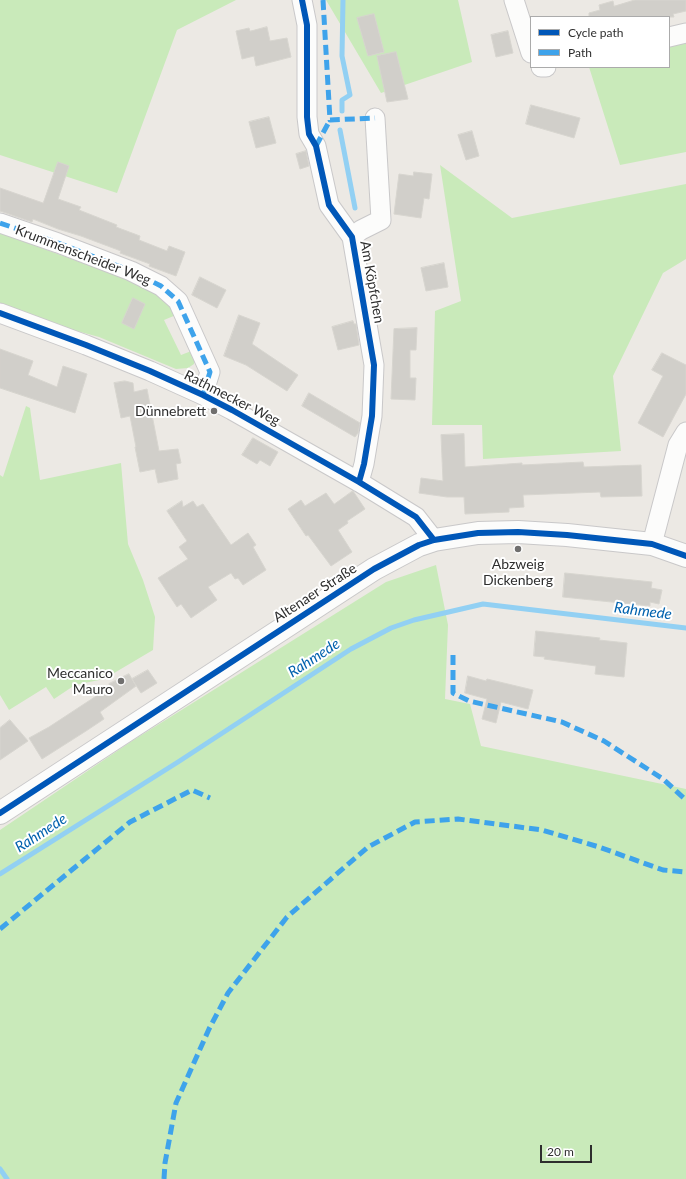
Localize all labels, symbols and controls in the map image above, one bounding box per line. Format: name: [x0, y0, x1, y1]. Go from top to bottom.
legend: [530, 16, 670, 68]
text: Cycle path: [568, 25, 623, 40]
text: Path: [568, 45, 592, 60]
street label: Krummenscheider Weg: [13, 221, 153, 289]
street label: Am Köpfchen: [356, 240, 388, 324]
street label: Rathmecker Weg: [181, 367, 283, 429]
place label: Dünnebrett: [135, 403, 206, 419]
marker: Dünnebrett: [209, 406, 219, 416]
marker: Abzweig Dickenberg: [513, 544, 523, 554]
place label: Abzweig Dickenberg: [483, 556, 553, 588]
street label: Altenaer Straße: [270, 560, 360, 626]
water label: Rahmede: [613, 599, 673, 623]
water label: Rahmede: [285, 635, 343, 681]
place label: Meccanico Mauro: [47, 665, 113, 698]
marker: Meccanico Mauro: [116, 676, 126, 686]
water label: Rahmede: [12, 810, 70, 856]
scale bar: [542, 1137, 594, 1163]
text: 20 m: [547, 1144, 574, 1159]

